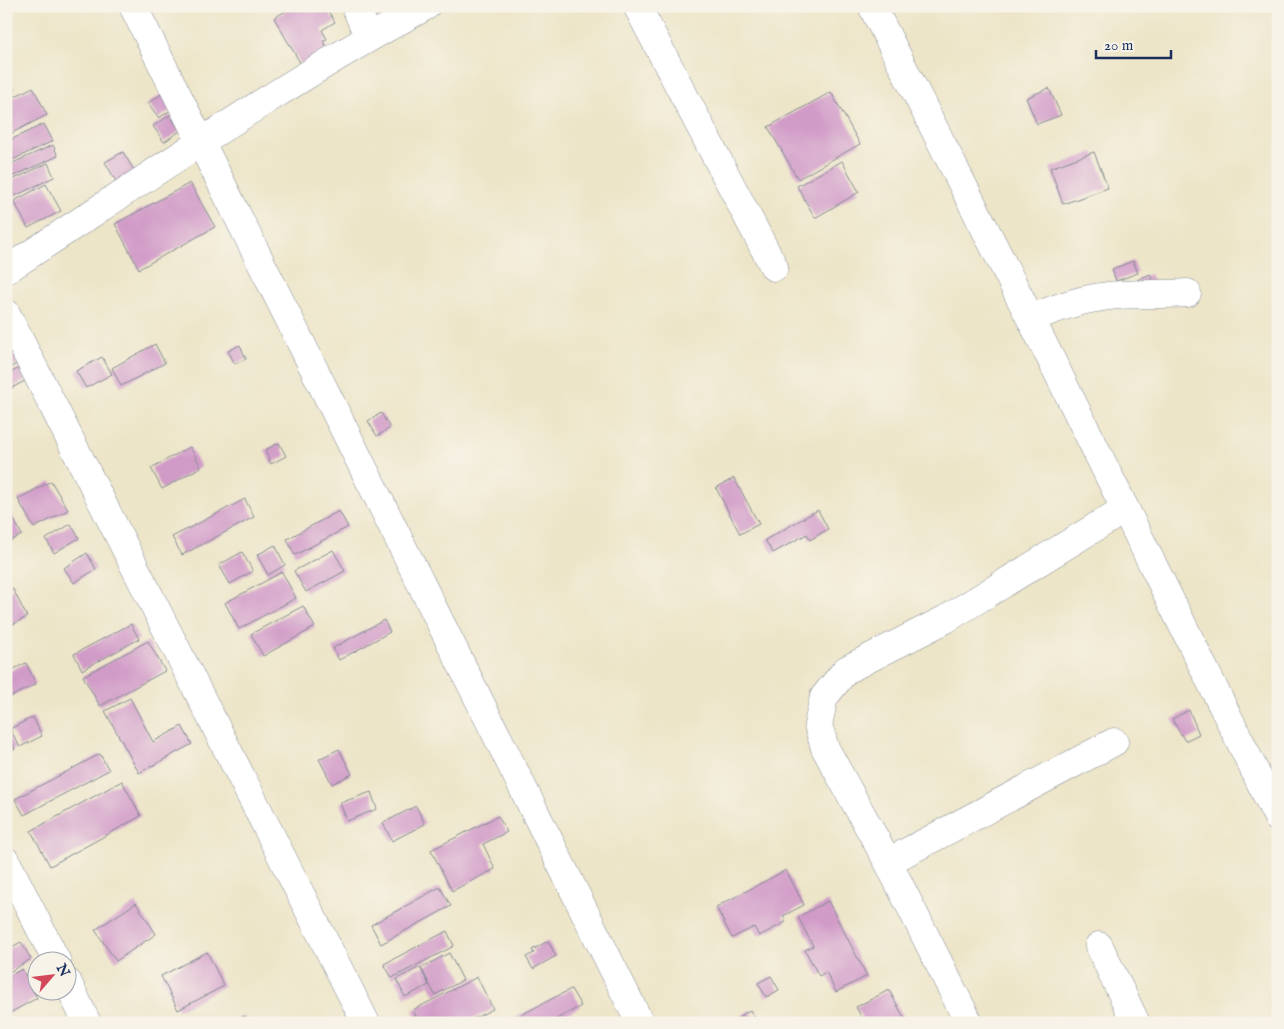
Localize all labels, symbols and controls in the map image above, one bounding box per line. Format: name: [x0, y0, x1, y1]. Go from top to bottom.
scale bar: [1096, 28, 1172, 60]
text: 20 m: [1104, 36, 1134, 55]
north arrow: [28, 952, 78, 1002]
text: N: [51, 960, 73, 980]

